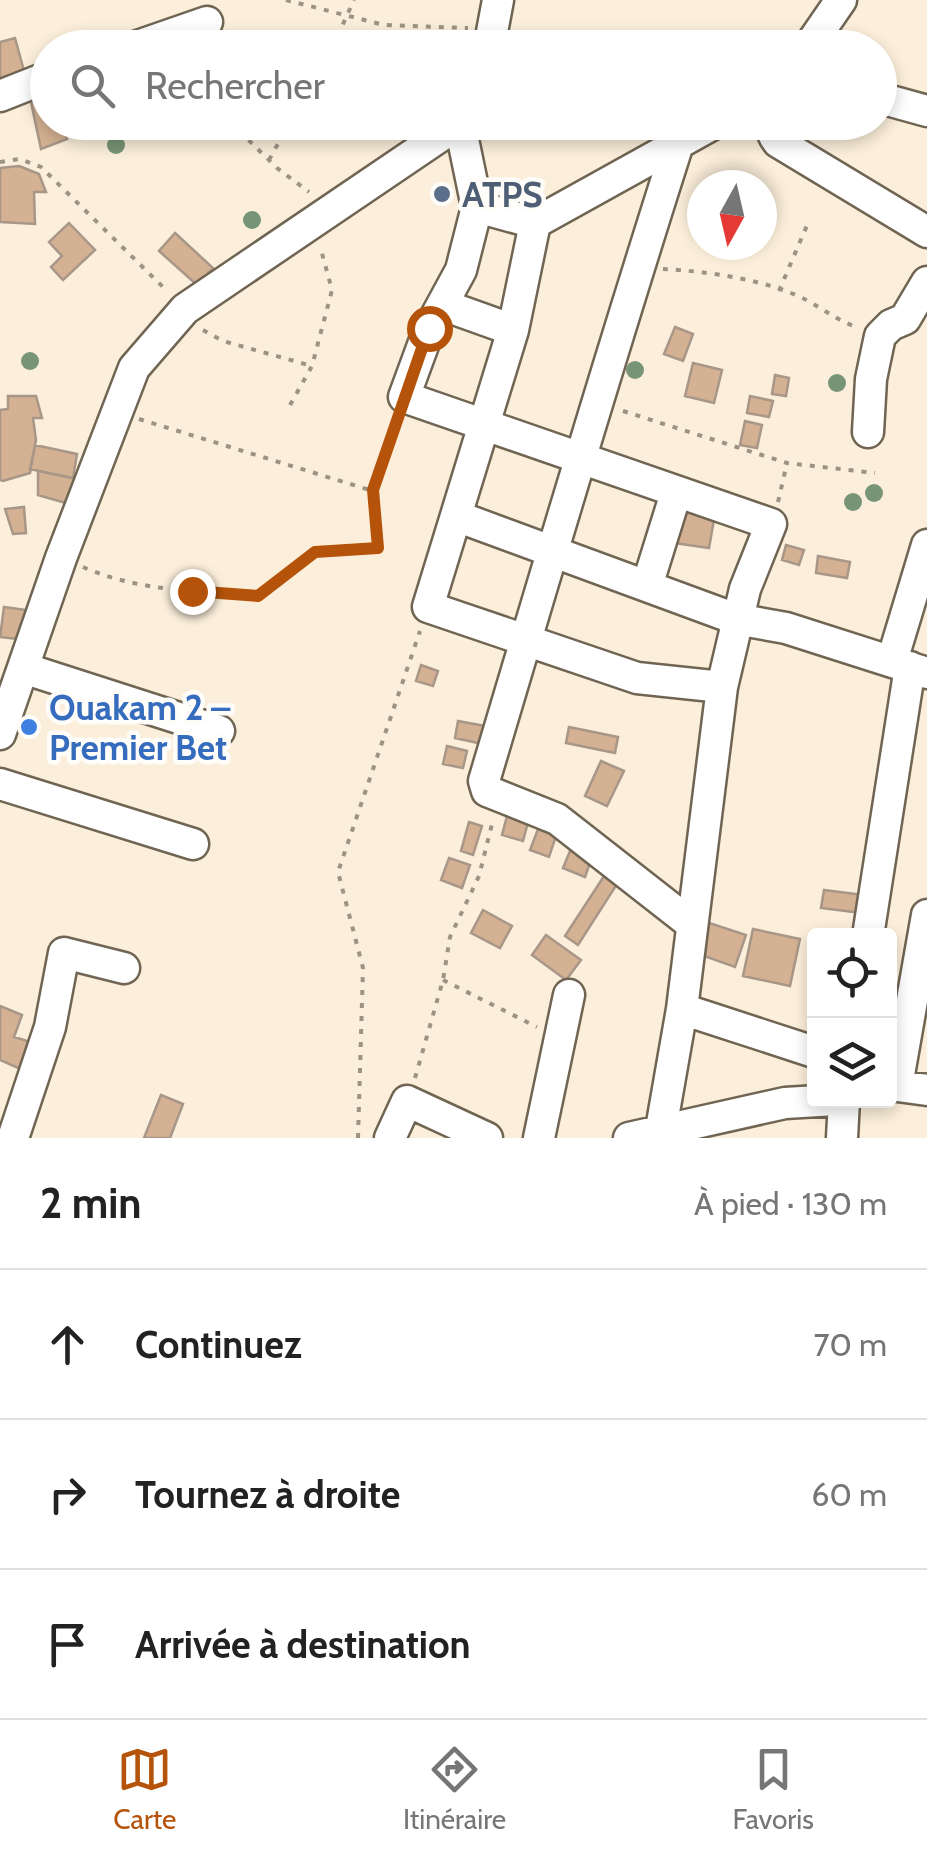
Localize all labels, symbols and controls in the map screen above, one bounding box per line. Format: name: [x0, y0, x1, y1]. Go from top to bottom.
search box: [30, 30, 897, 140]
icon: search: [65, 58, 120, 113]
text: Rechercher: [145, 62, 325, 109]
north arrow: [687, 170, 777, 260]
place label: ATPS: [462, 173, 543, 216]
marker: ATPS: [431, 183, 453, 205]
route start: [407, 306, 453, 352]
route end: [170, 569, 216, 615]
place label: Ouakam 2 – Premier Bet: [49, 686, 231, 769]
marker: Ouakam 2 – Premier Bet: [18, 716, 40, 738]
map controls: [807, 928, 897, 1108]
button: locate: [807, 928, 897, 1018]
button: layers: [807, 1018, 897, 1108]
text: 2 min: [40, 1177, 141, 1229]
text: À pied · 130 m: [694, 1184, 887, 1223]
icon: ahead: [40, 1317, 95, 1372]
text: Continuez: [135, 1321, 302, 1368]
text: 70 m: [814, 1325, 887, 1364]
icon: right: [40, 1467, 95, 1522]
text: Tournez à droite: [135, 1471, 400, 1518]
text: 60 m: [811, 1475, 887, 1514]
icon: arrive: [40, 1617, 95, 1672]
text: Arrivée à destination: [135, 1621, 471, 1668]
tab: Carte: [113, 1742, 176, 1836]
tab: Itinéraire: [403, 1742, 506, 1836]
tab: Favoris: [732, 1742, 814, 1836]

